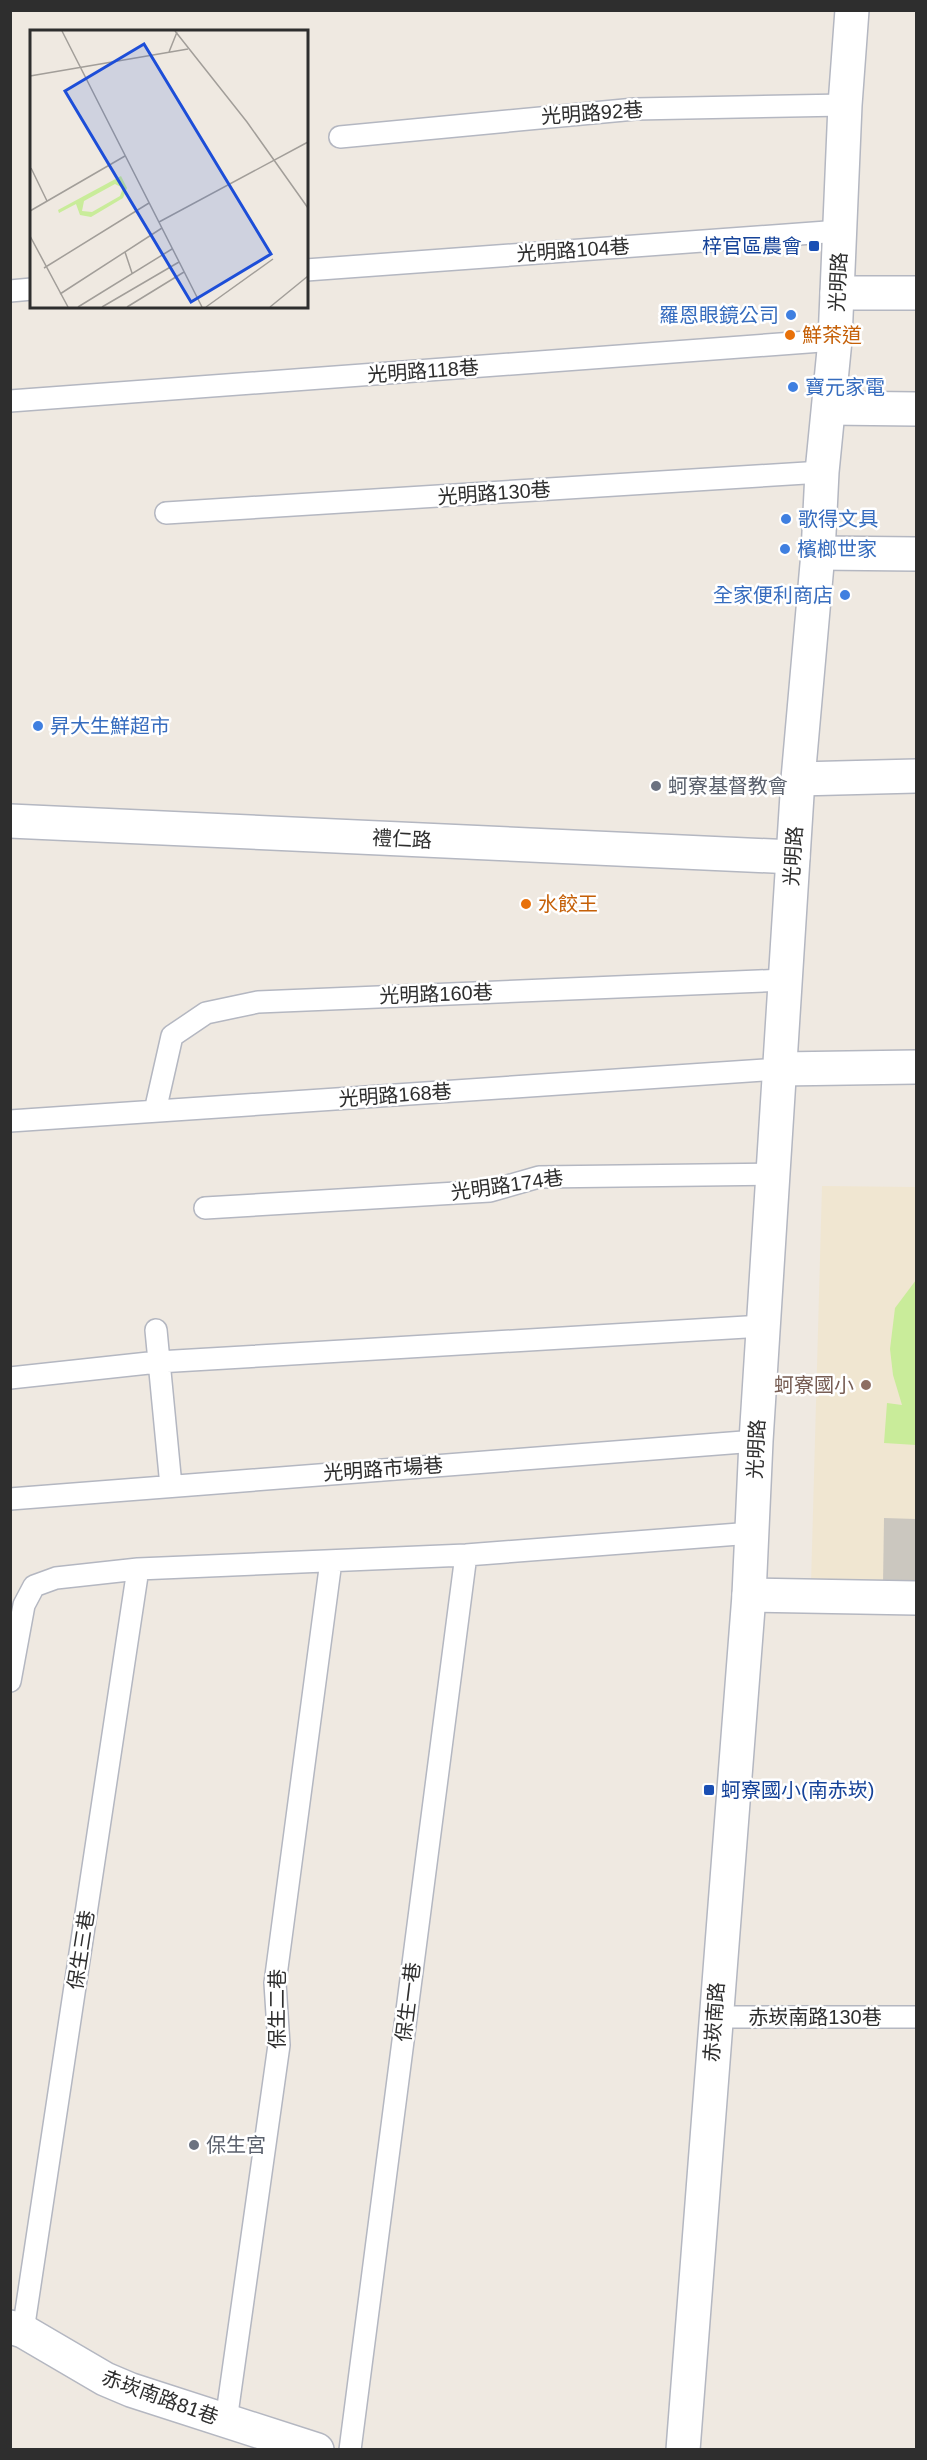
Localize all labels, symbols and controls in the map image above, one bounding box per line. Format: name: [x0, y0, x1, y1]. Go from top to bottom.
inset map: [30, 30, 308, 308]
street label: 光明路92巷: [540, 98, 644, 128]
street label: 光明路104巷: [516, 235, 630, 265]
place label: 梓官區農會: [702, 235, 802, 257]
marker: 梓官區農會: [807, 239, 821, 253]
street label: 光明路: [825, 251, 851, 313]
place label: 羅恩眼鏡公司: [659, 304, 779, 326]
marker: 羅恩眼鏡公司: [784, 308, 798, 322]
place label: 鮮茶道: [802, 324, 862, 346]
marker: 鮮茶道: [783, 328, 797, 342]
street label: 光明路118巷: [366, 356, 480, 386]
place label: 寶元家電: [805, 376, 885, 398]
marker: 寶元家電: [786, 380, 800, 394]
street label: 光明路130巷: [437, 478, 551, 508]
place label: 歌得文具: [798, 508, 878, 530]
marker: 歌得文具: [779, 512, 793, 526]
place label: 檳榔世家: [797, 538, 877, 560]
marker: 檳榔世家: [778, 542, 792, 556]
place label: 全家便利商店: [713, 584, 833, 606]
marker: 全家便利商店: [838, 588, 852, 602]
place label: 昇大生鮮超市: [50, 715, 170, 737]
marker: 昇大生鮮超市: [31, 719, 45, 733]
place label: 蚵寮基督教會: [668, 775, 788, 797]
marker: 蚵寮基督教會: [649, 779, 663, 793]
street label: 光明路: [780, 825, 806, 887]
street label: 禮仁路: [371, 826, 433, 852]
place label: 水餃王: [538, 893, 598, 915]
marker: 水餃王: [519, 897, 533, 911]
street label: 光明路160巷: [379, 981, 493, 1007]
street label: 光明路168巷: [338, 1080, 452, 1110]
street label: 光明路174巷: [449, 1166, 565, 1204]
place label: 蚵寮國小: [774, 1374, 854, 1396]
marker: 蚵寮國小: [859, 1378, 873, 1392]
street label: 光明路: [743, 1418, 769, 1480]
street label: 光明路市場巷: [322, 1454, 444, 1484]
place label: 蚵寮國小(南赤崁): [721, 1779, 874, 1801]
marker: 蚵寮國小(南赤崁): [702, 1783, 716, 1797]
street label: 保生三巷: [64, 1909, 98, 1991]
street label: 保生一巷: [392, 1961, 424, 2043]
street label: 保生二巷: [266, 1969, 288, 2049]
street label: 赤崁南路: [700, 1981, 728, 2063]
street label: 赤崁南路130巷: [748, 2006, 882, 2028]
place label: 保生宮: [206, 2134, 266, 2156]
marker: 保生宮: [187, 2138, 201, 2152]
street label: 赤崁南路81巷: [99, 2366, 221, 2428]

